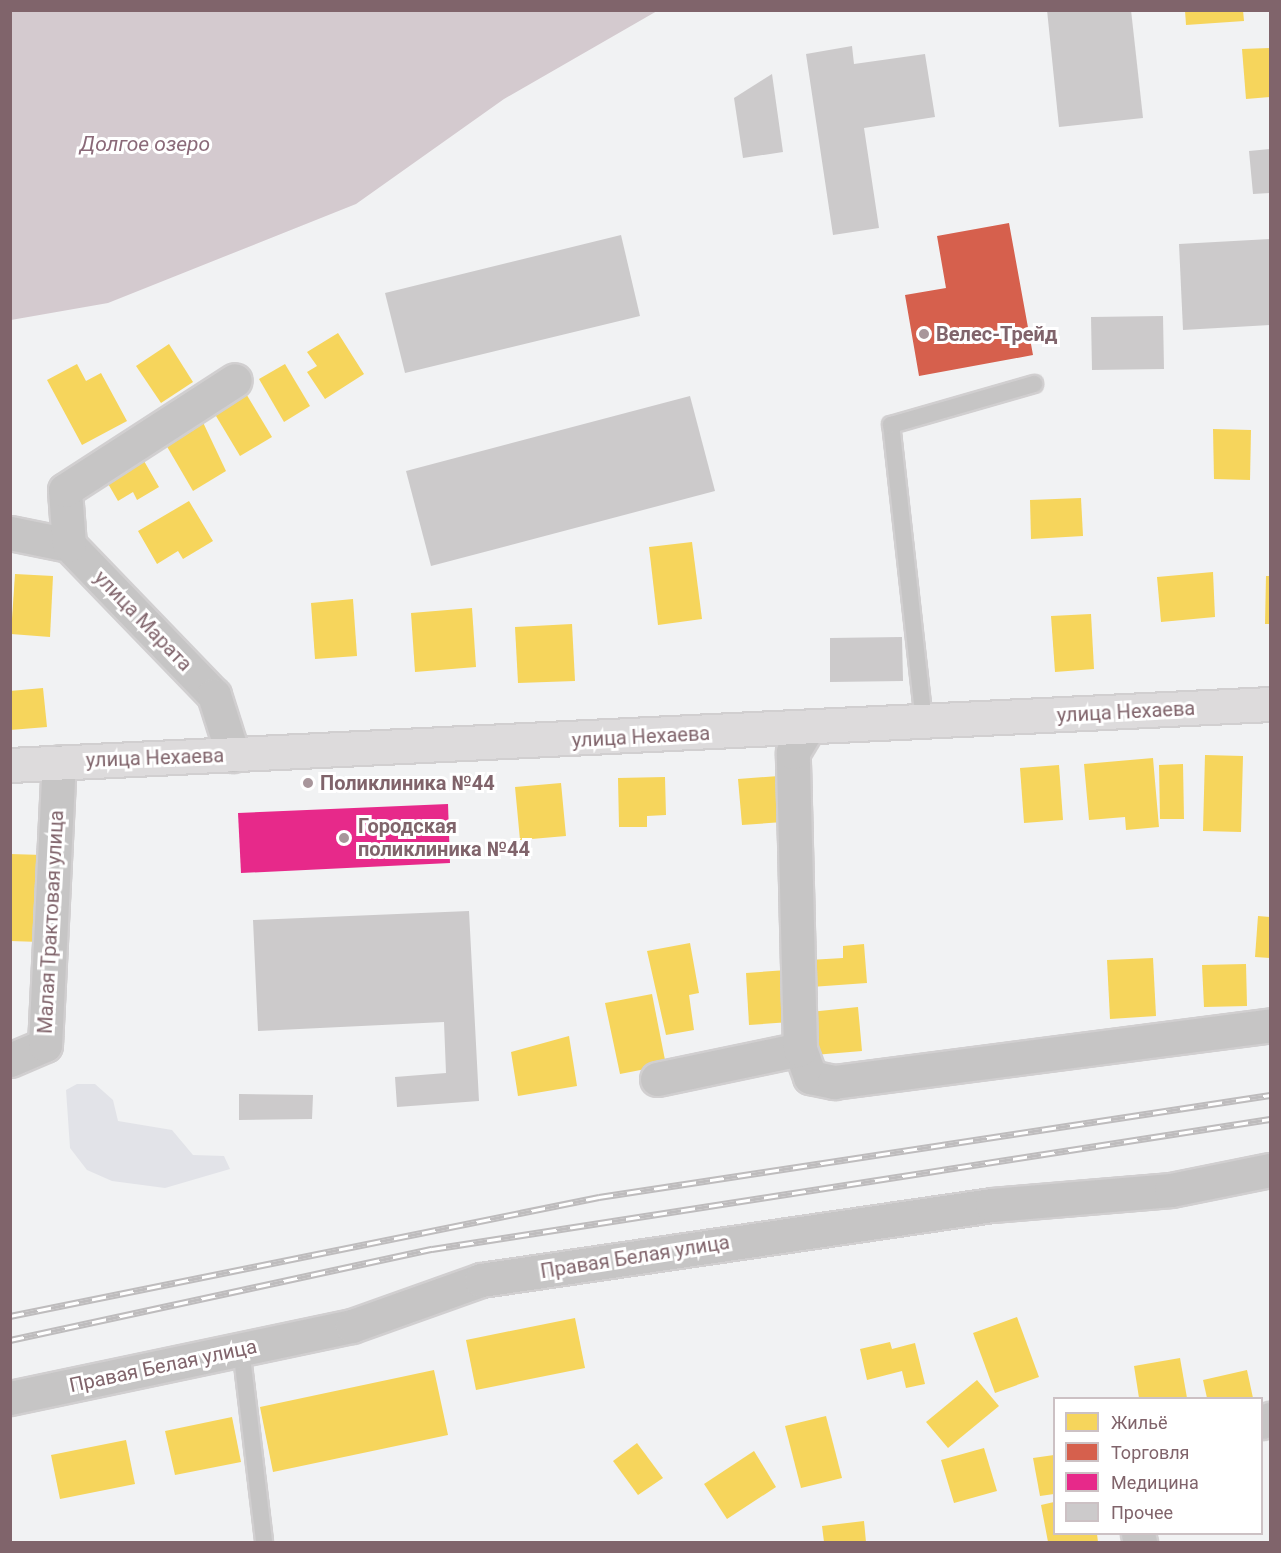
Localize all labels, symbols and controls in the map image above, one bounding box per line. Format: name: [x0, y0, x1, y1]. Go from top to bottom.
water label: Долгое озеро: [80, 131, 210, 157]
place label: Велес-Трейд: [936, 322, 1057, 346]
marker: Велес-Трейд: [917, 327, 931, 341]
street label: улица Марата: [89, 566, 197, 676]
street label: улица Нехаева: [1056, 696, 1196, 728]
street label: улица Нехаева: [571, 721, 711, 753]
street label: улица Нехаева: [85, 744, 225, 772]
place label: Поликлиника №44: [320, 771, 495, 795]
marker: Поликлиника №44: [301, 776, 315, 790]
street label: Малая Трактовая улица: [33, 809, 69, 1035]
place label: Городская поликлиника №44: [358, 814, 530, 861]
marker: Городская поликлиника №44: [335, 829, 353, 847]
street label: Правая Белая улица: [539, 1230, 731, 1284]
street label: Правая Белая улица: [67, 1334, 259, 1398]
legend: [1053, 1397, 1263, 1535]
text: Жильё: [1111, 1412, 1167, 1433]
text: Торговля: [1111, 1442, 1189, 1463]
text: Медицина: [1111, 1472, 1199, 1493]
text: Прочее: [1111, 1502, 1173, 1523]

